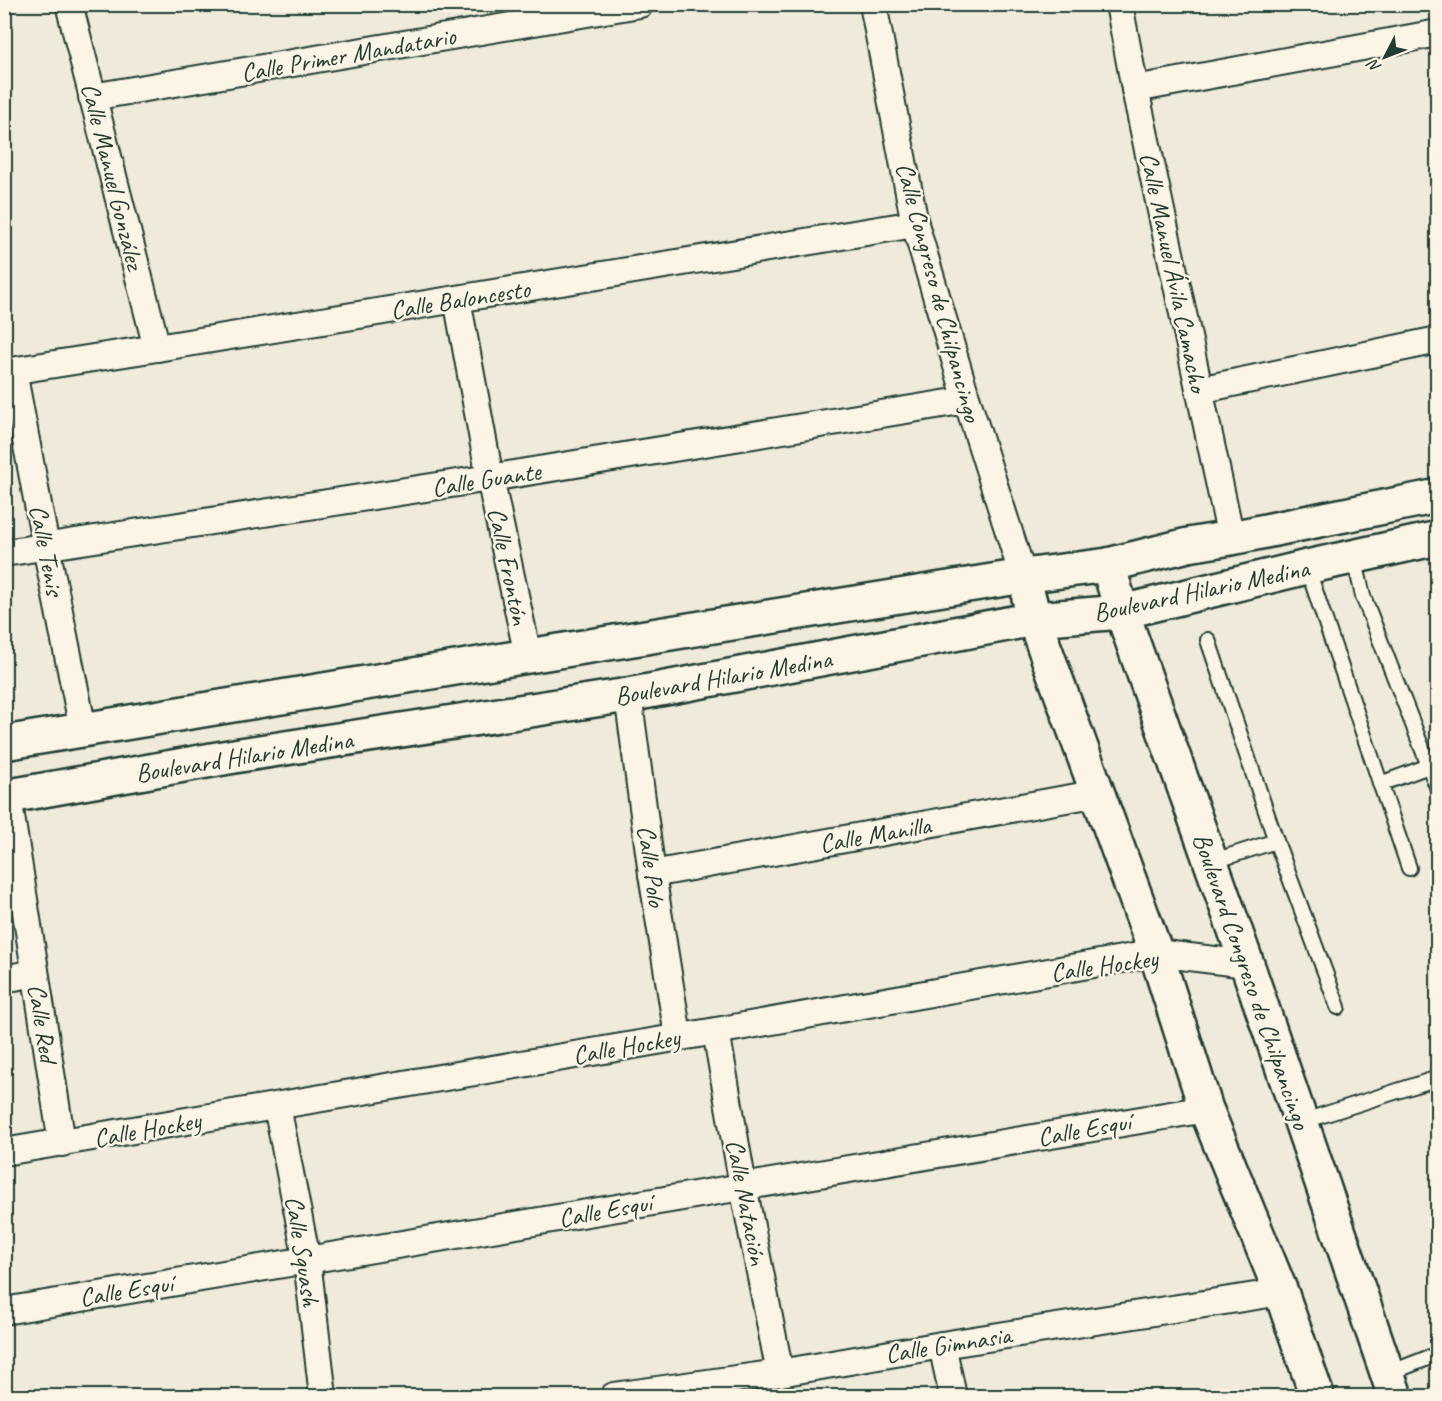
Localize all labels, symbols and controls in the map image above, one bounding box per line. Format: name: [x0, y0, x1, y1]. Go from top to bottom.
street label: Calle Primer Mandatario: [238, 19, 460, 90]
north arrow: [1355, 27, 1415, 87]
text: N: [1362, 54, 1385, 77]
street label: Calle Manuel González: [73, 79, 152, 276]
street label: Calle Manuel Ávila Camacho: [1132, 149, 1216, 398]
street label: Calle Congreso de Chilpancingo: [888, 159, 989, 427]
street label: Calle Baloncesto: [388, 272, 534, 327]
street label: Calle Guante: [429, 454, 544, 504]
street label: Calle Tenis: [22, 502, 72, 600]
street label: Calle Frontón: [480, 505, 537, 629]
street label: Boulevard Hilario Medina: [1090, 551, 1313, 629]
street label: Boulevard Hilario Medina: [612, 642, 836, 713]
street label: Boulevard Hilario Medina: [133, 723, 357, 790]
street label: Calle Manilla: [817, 808, 935, 860]
street label: Calle Polo: [629, 823, 674, 911]
street label: Boulevard Congreso de Chilpancingo: [1185, 829, 1318, 1135]
street label: Calle Hockey: [1048, 941, 1162, 989]
street label: Calle Red: [20, 982, 66, 1068]
street label: Calle Hockey: [570, 1021, 684, 1072]
street label: Calle Hockey: [91, 1104, 205, 1155]
street label: Calle Esquí: [1035, 1104, 1138, 1154]
street label: Calle Natación: [718, 1136, 775, 1269]
street label: Calle Esquí: [556, 1185, 659, 1235]
street label: Calle Squash: [278, 1194, 328, 1310]
street label: Calle Esquí: [77, 1266, 180, 1314]
street label: Calle Gimnasia: [883, 1318, 1016, 1371]

